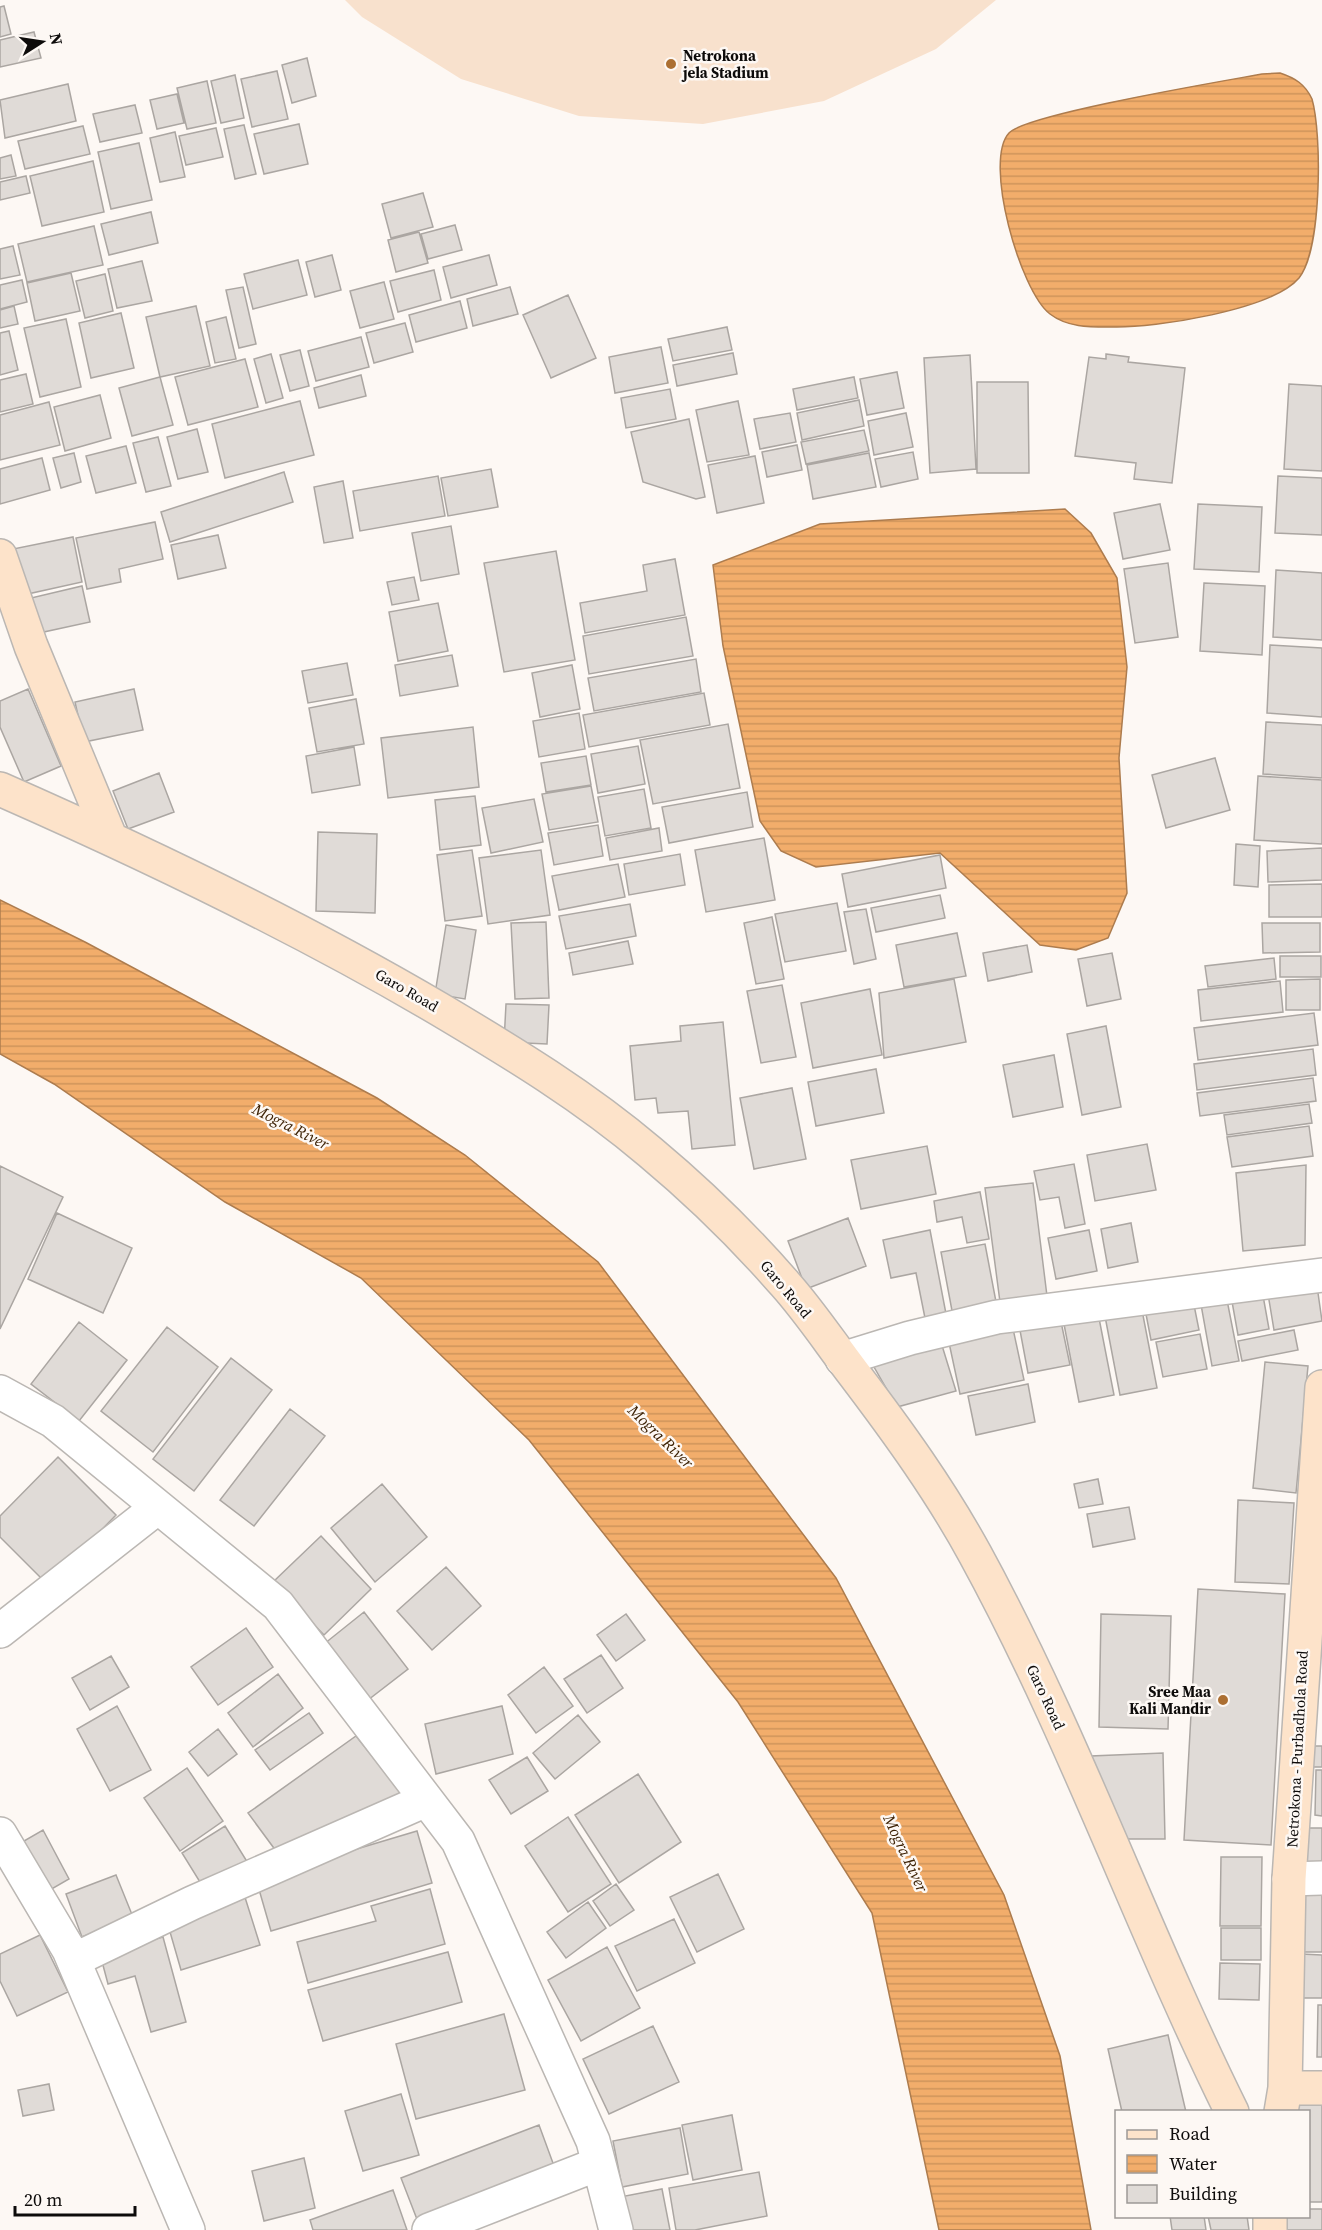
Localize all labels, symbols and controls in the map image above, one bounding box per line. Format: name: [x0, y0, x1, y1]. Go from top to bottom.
north arrow: [12, 12, 72, 72]
text: N: [45, 31, 69, 47]
place label: Netrokona jela Stadium: [681, 45, 769, 83]
marker: Netrokona jela Stadium: [664, 57, 678, 71]
street label: Garo Road: [372, 963, 443, 1017]
water label: Mogra River: [248, 1097, 334, 1155]
street label: Garo Road: [756, 1256, 817, 1323]
water label: Mogra River: [623, 1399, 699, 1473]
street label: Netrokona - Purbadhola Road: [1281, 1649, 1313, 1848]
street label: Garo Road: [1022, 1661, 1070, 1733]
place label: Sree Maa Kali Mandir: [1129, 1681, 1212, 1719]
marker: Sree Maa Kali Mandir: [1216, 1693, 1230, 1707]
water label: Mogra River: [878, 1810, 934, 1896]
legend: [1115, 2110, 1310, 2218]
text: Road: [1169, 2121, 1210, 2146]
text: Water: [1169, 2151, 1217, 2176]
scale bar: [15, 2179, 135, 2217]
text: Building: [1169, 2181, 1237, 2206]
text: 20 m: [24, 2187, 62, 2212]

